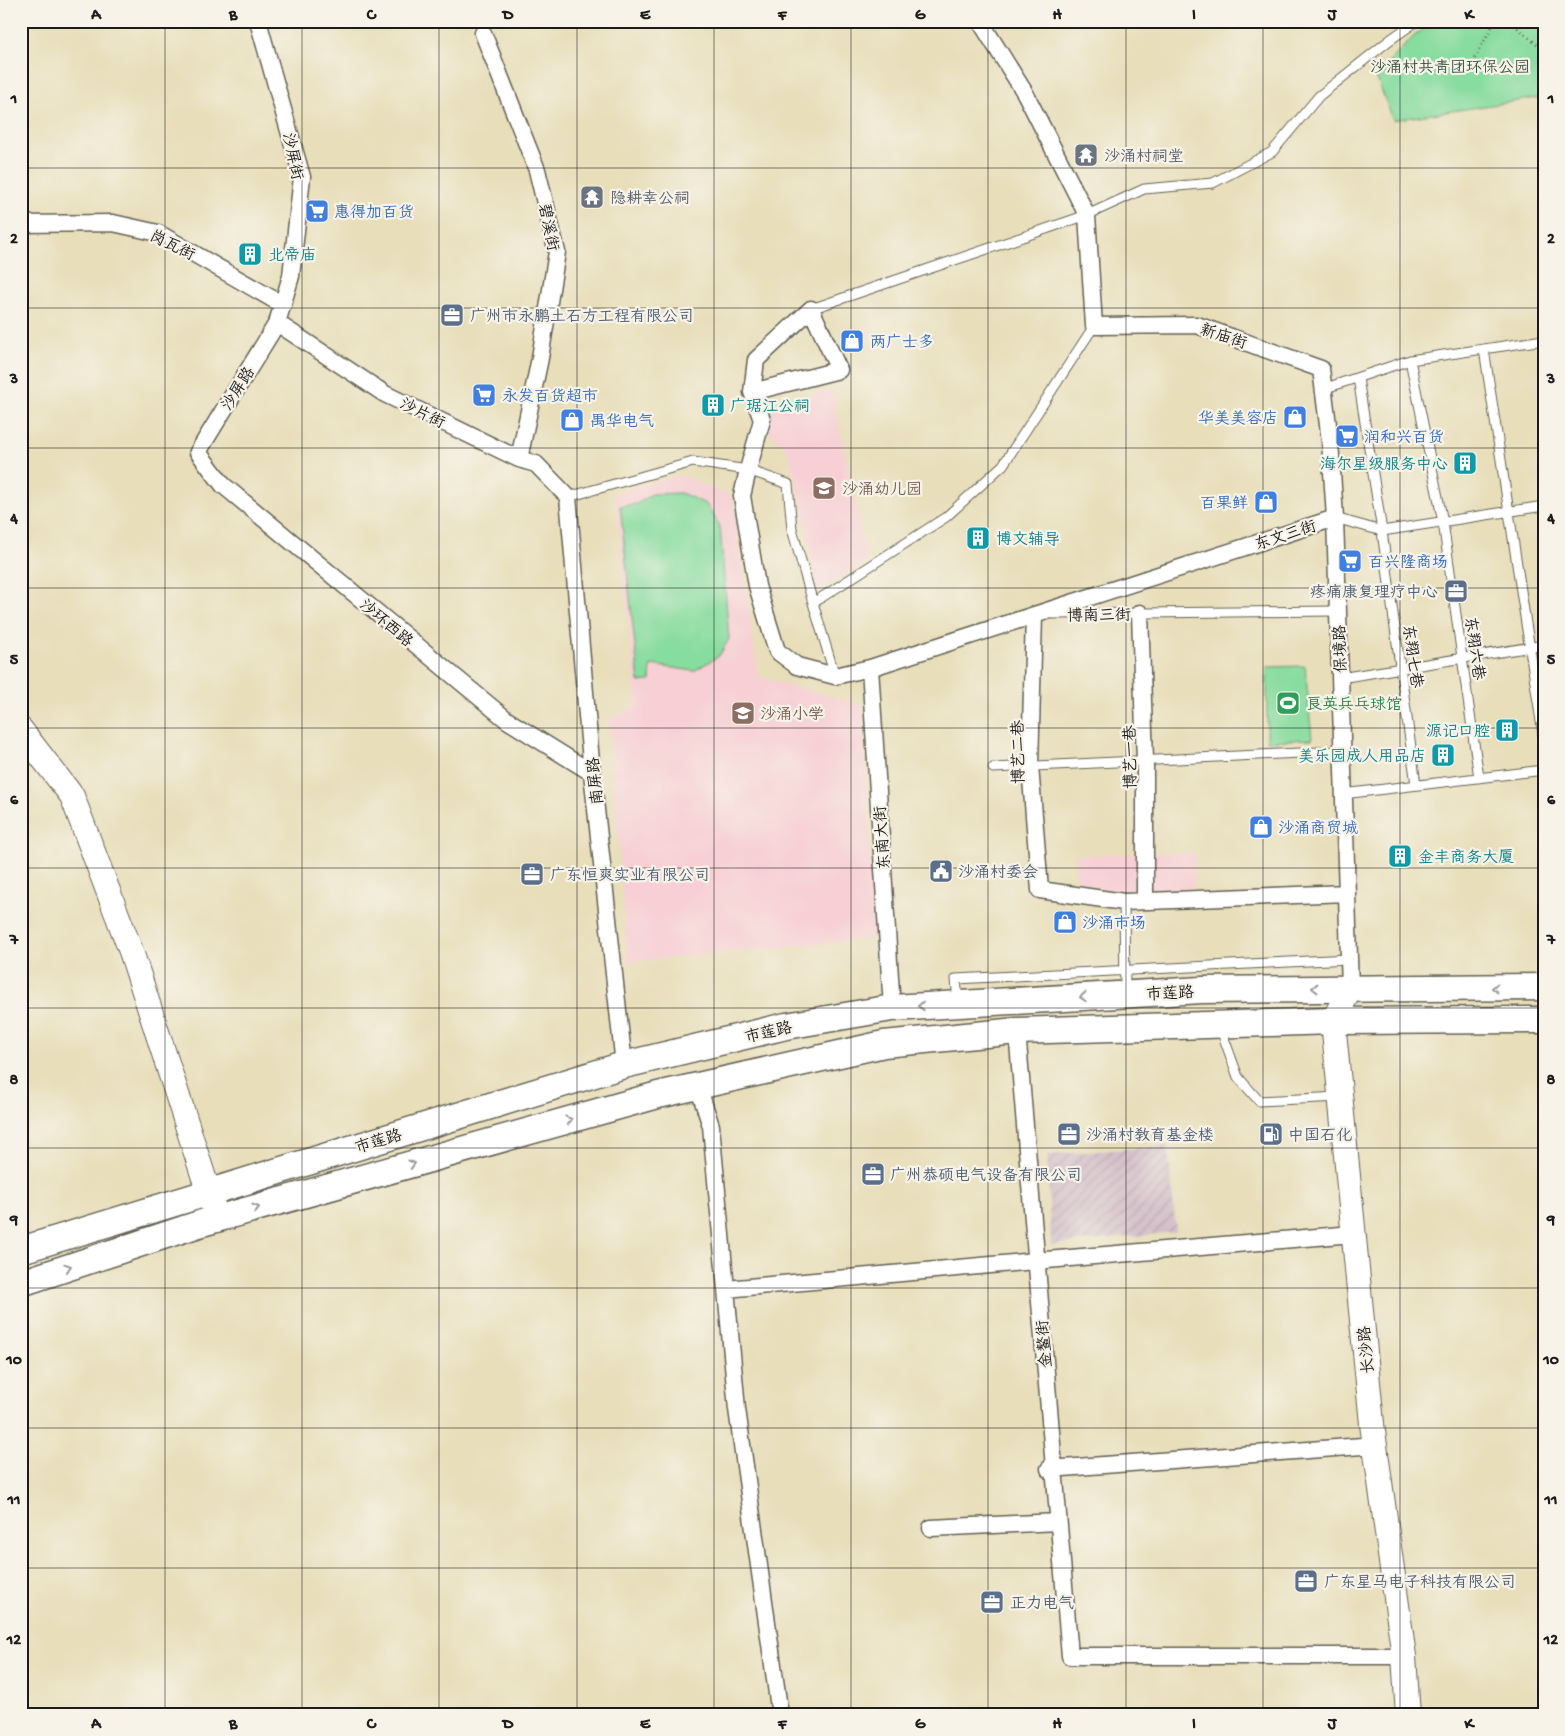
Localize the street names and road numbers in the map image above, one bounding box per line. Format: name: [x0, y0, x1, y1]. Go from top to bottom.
street label: 沙屏街: [276, 131, 307, 182]
street label: 碧溪街: [533, 202, 561, 253]
street label: 岗瓦街: [146, 226, 198, 266]
street label: 新庙街: [1197, 320, 1249, 355]
street label: 沙屏路: [217, 363, 261, 415]
street label: 沙片街: [396, 394, 448, 434]
street label: 东文三街: [1252, 517, 1319, 556]
street label: 沙环西路: [354, 595, 417, 653]
street label: 博南三街: [1067, 605, 1131, 628]
street label: 东翔六巷: [1459, 615, 1488, 682]
street label: 东翔七巷: [1397, 623, 1426, 690]
street label: 保境路: [1330, 625, 1353, 673]
street label: 博艺二巷: [1008, 720, 1031, 784]
street label: 博艺一巷: [1120, 725, 1143, 789]
street label: 南屏路: [584, 756, 609, 806]
street label: 东南大街: [871, 805, 896, 870]
street label: 市莲路: [1146, 983, 1195, 1006]
street label: 市莲路: [743, 1018, 794, 1049]
street label: 市莲路: [353, 1125, 405, 1159]
street label: 金鳌街: [1034, 1319, 1058, 1369]
street label: 长沙路: [1355, 1325, 1380, 1375]

